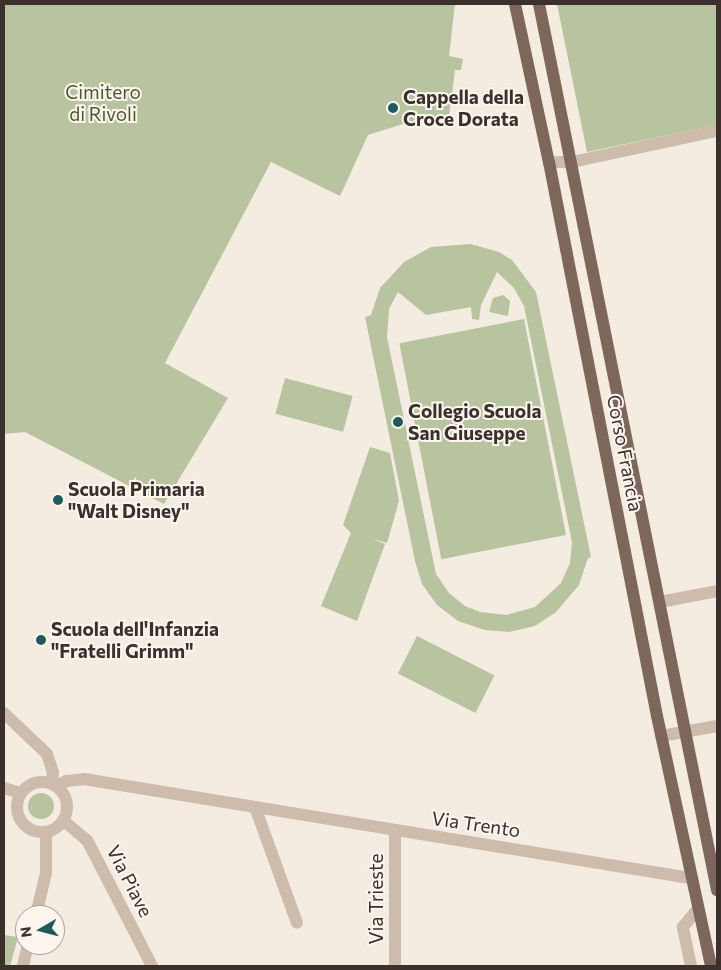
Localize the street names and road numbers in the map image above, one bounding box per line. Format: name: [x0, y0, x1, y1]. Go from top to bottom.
street label: Corso Francia: [603, 393, 647, 513]
street label: Via Trento: [430, 806, 522, 842]
street label: Via Piave: [102, 841, 158, 921]
street label: Via Trieste: [365, 854, 387, 944]

